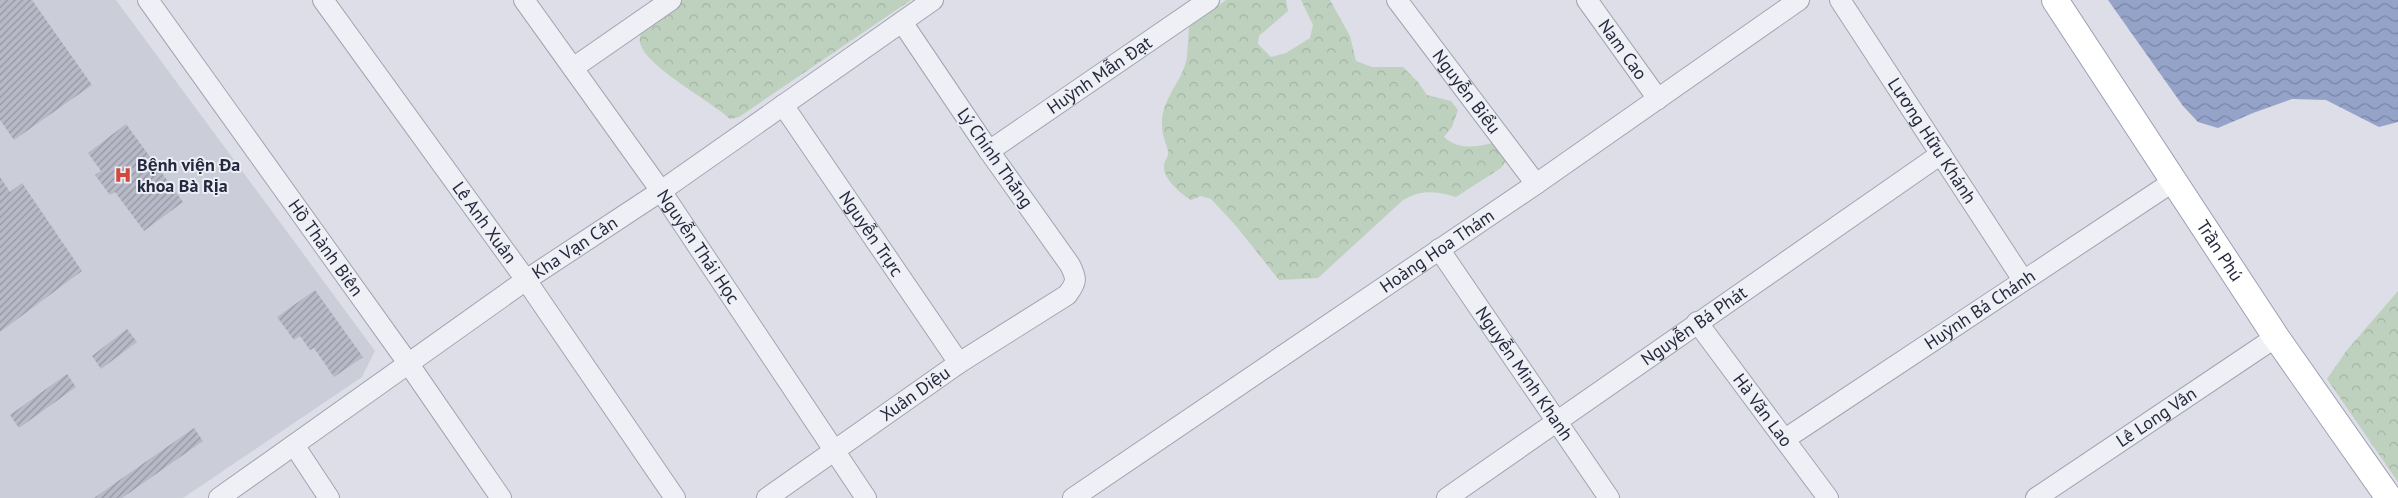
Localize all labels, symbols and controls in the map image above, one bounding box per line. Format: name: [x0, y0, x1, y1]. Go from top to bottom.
street label: Nam Cao: [1593, 15, 1652, 84]
street label: Huỳnh Mẫn Đạt: [1042, 31, 1156, 119]
street label: Nguyễn Biểu: [1428, 45, 1506, 138]
street label: Lương Hữu Khánh: [1883, 73, 1982, 208]
street label: Lý Chính Thắng: [952, 103, 1038, 212]
place label: Bệnh viện Đa khoa Bà Rịa: [137, 153, 240, 197]
hospital icon: Bệnh viện Đa khoa Bà Rịa: [113, 165, 133, 185]
street label: Lê Anh Xuân: [448, 177, 522, 268]
street label: Nguyễn Thái Học: [652, 185, 745, 308]
street label: Nguyễn Trực: [834, 186, 909, 281]
street label: Hồ Thành Biên: [283, 195, 369, 301]
street label: Hoàng Hoa Thám: [1375, 204, 1499, 298]
street label: Kha Vạn Cân: [527, 211, 622, 284]
street label: Trần Phú: [2192, 216, 2248, 286]
street label: Huỳnh Bá Chánh: [1920, 264, 2040, 354]
street label: Nguyễn Bá Phát: [1636, 281, 1751, 370]
street label: Nguyễn Minh Khanh: [1471, 302, 1579, 445]
street label: Xuân Diệu: [875, 361, 954, 426]
street label: Hà Văn Lao: [1728, 369, 1798, 451]
street label: Lê Long Vân: [2111, 382, 2201, 452]

